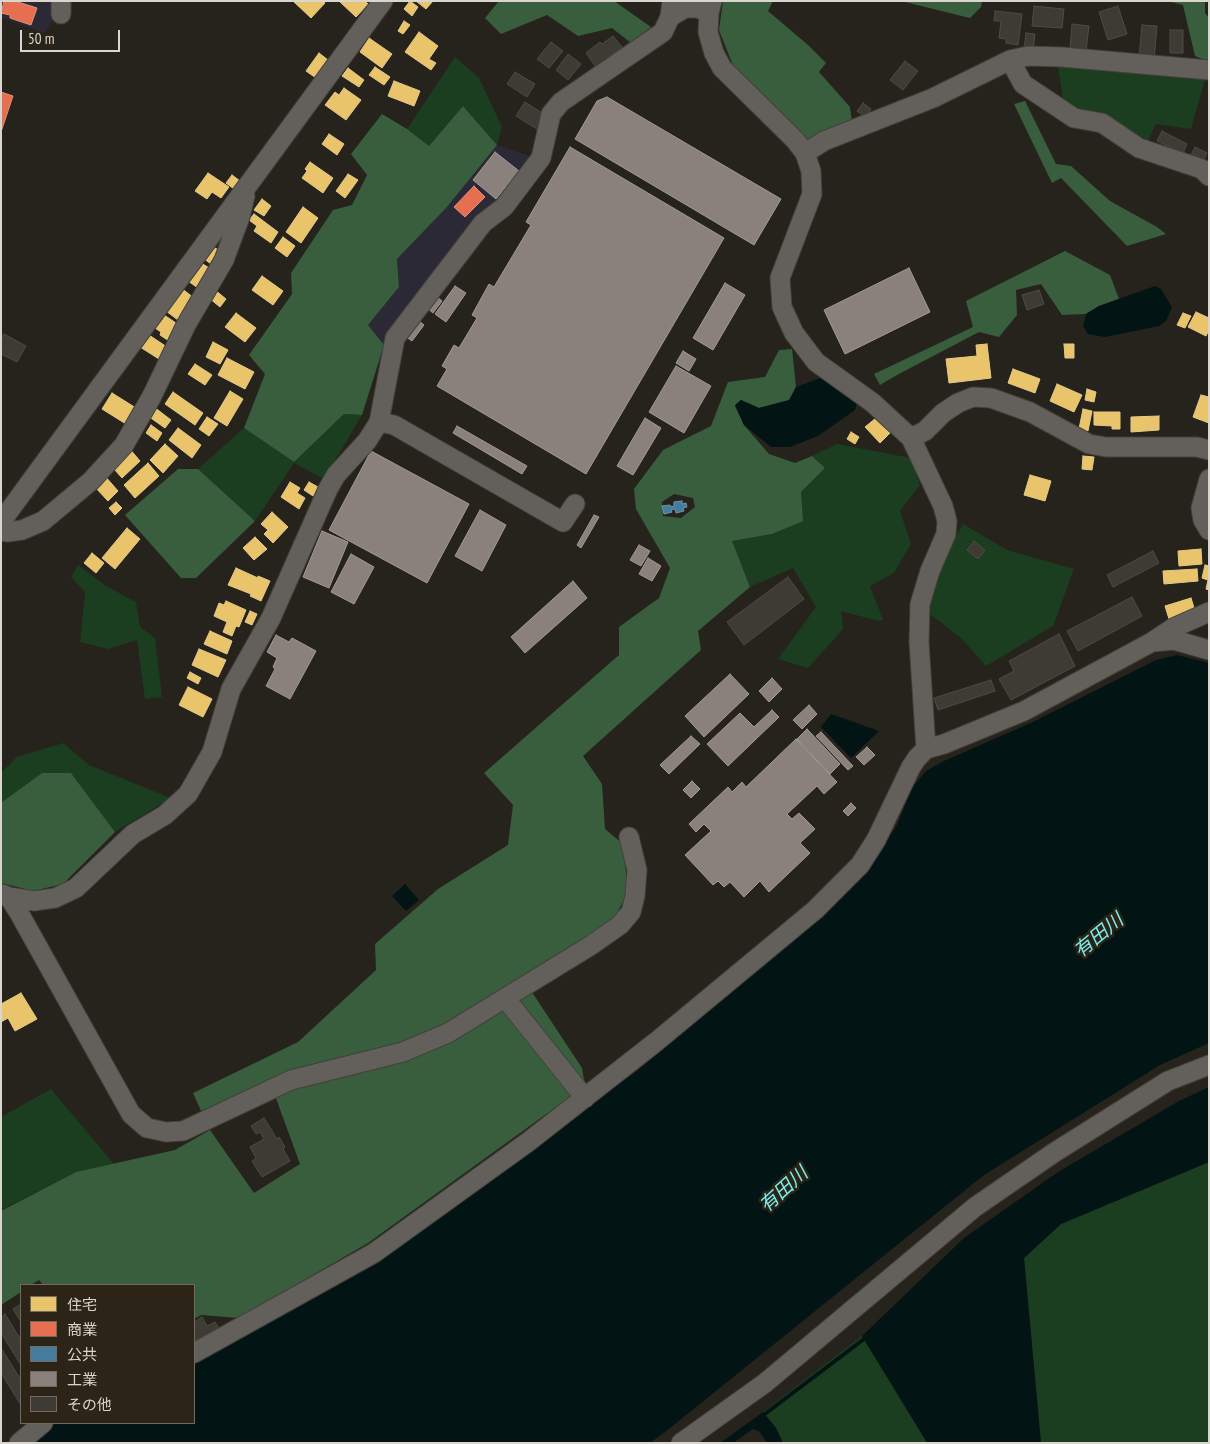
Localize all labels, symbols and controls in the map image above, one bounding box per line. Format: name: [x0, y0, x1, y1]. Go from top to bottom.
scale bar: [22, 20, 122, 52]
text: 50 m: [28, 29, 54, 48]
water label: 有田川: [1070, 909, 1128, 963]
water label: 有田川: [755, 1162, 813, 1218]
legend: [20, 1284, 195, 1424]
text: 住宅: [67, 1295, 97, 1314]
text: 商業: [67, 1320, 97, 1339]
text: 公共: [67, 1345, 97, 1364]
text: 工業: [67, 1370, 97, 1389]
text: その他: [67, 1395, 112, 1414]

